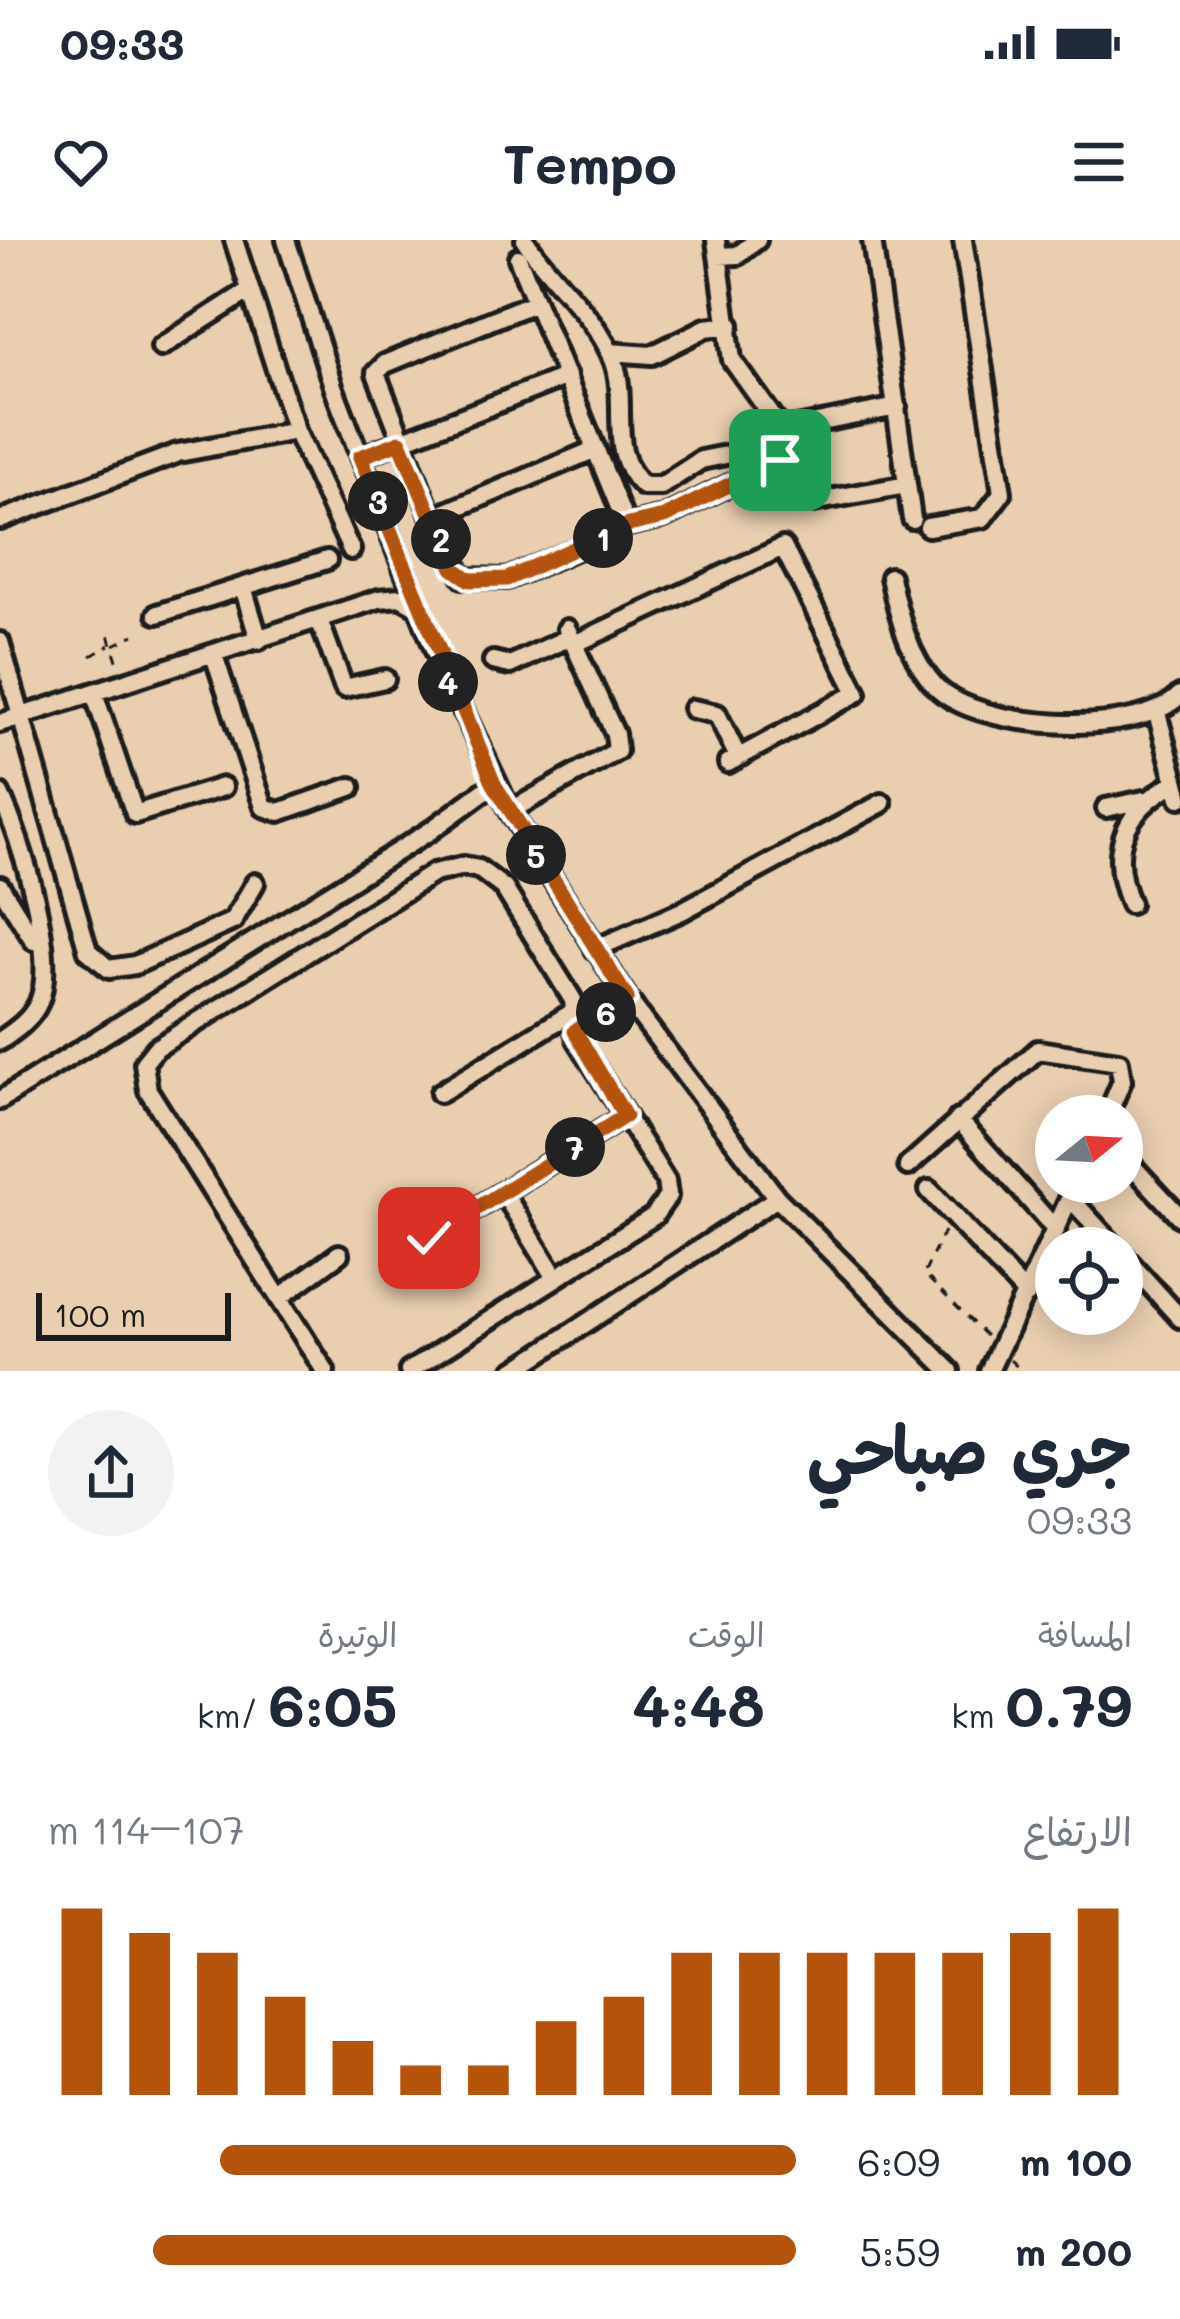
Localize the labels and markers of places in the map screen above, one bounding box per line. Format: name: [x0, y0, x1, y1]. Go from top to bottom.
pin: [729, 409, 831, 511]
pin: 3: [348, 471, 408, 531]
pin: 1: [573, 508, 633, 568]
pin: 2: [411, 509, 471, 569]
pin: 4: [418, 652, 478, 712]
pin: 5: [506, 825, 566, 885]
pin: 6: [576, 982, 636, 1042]
pin: 7: [545, 1117, 605, 1177]
pin: [378, 1187, 480, 1289]

